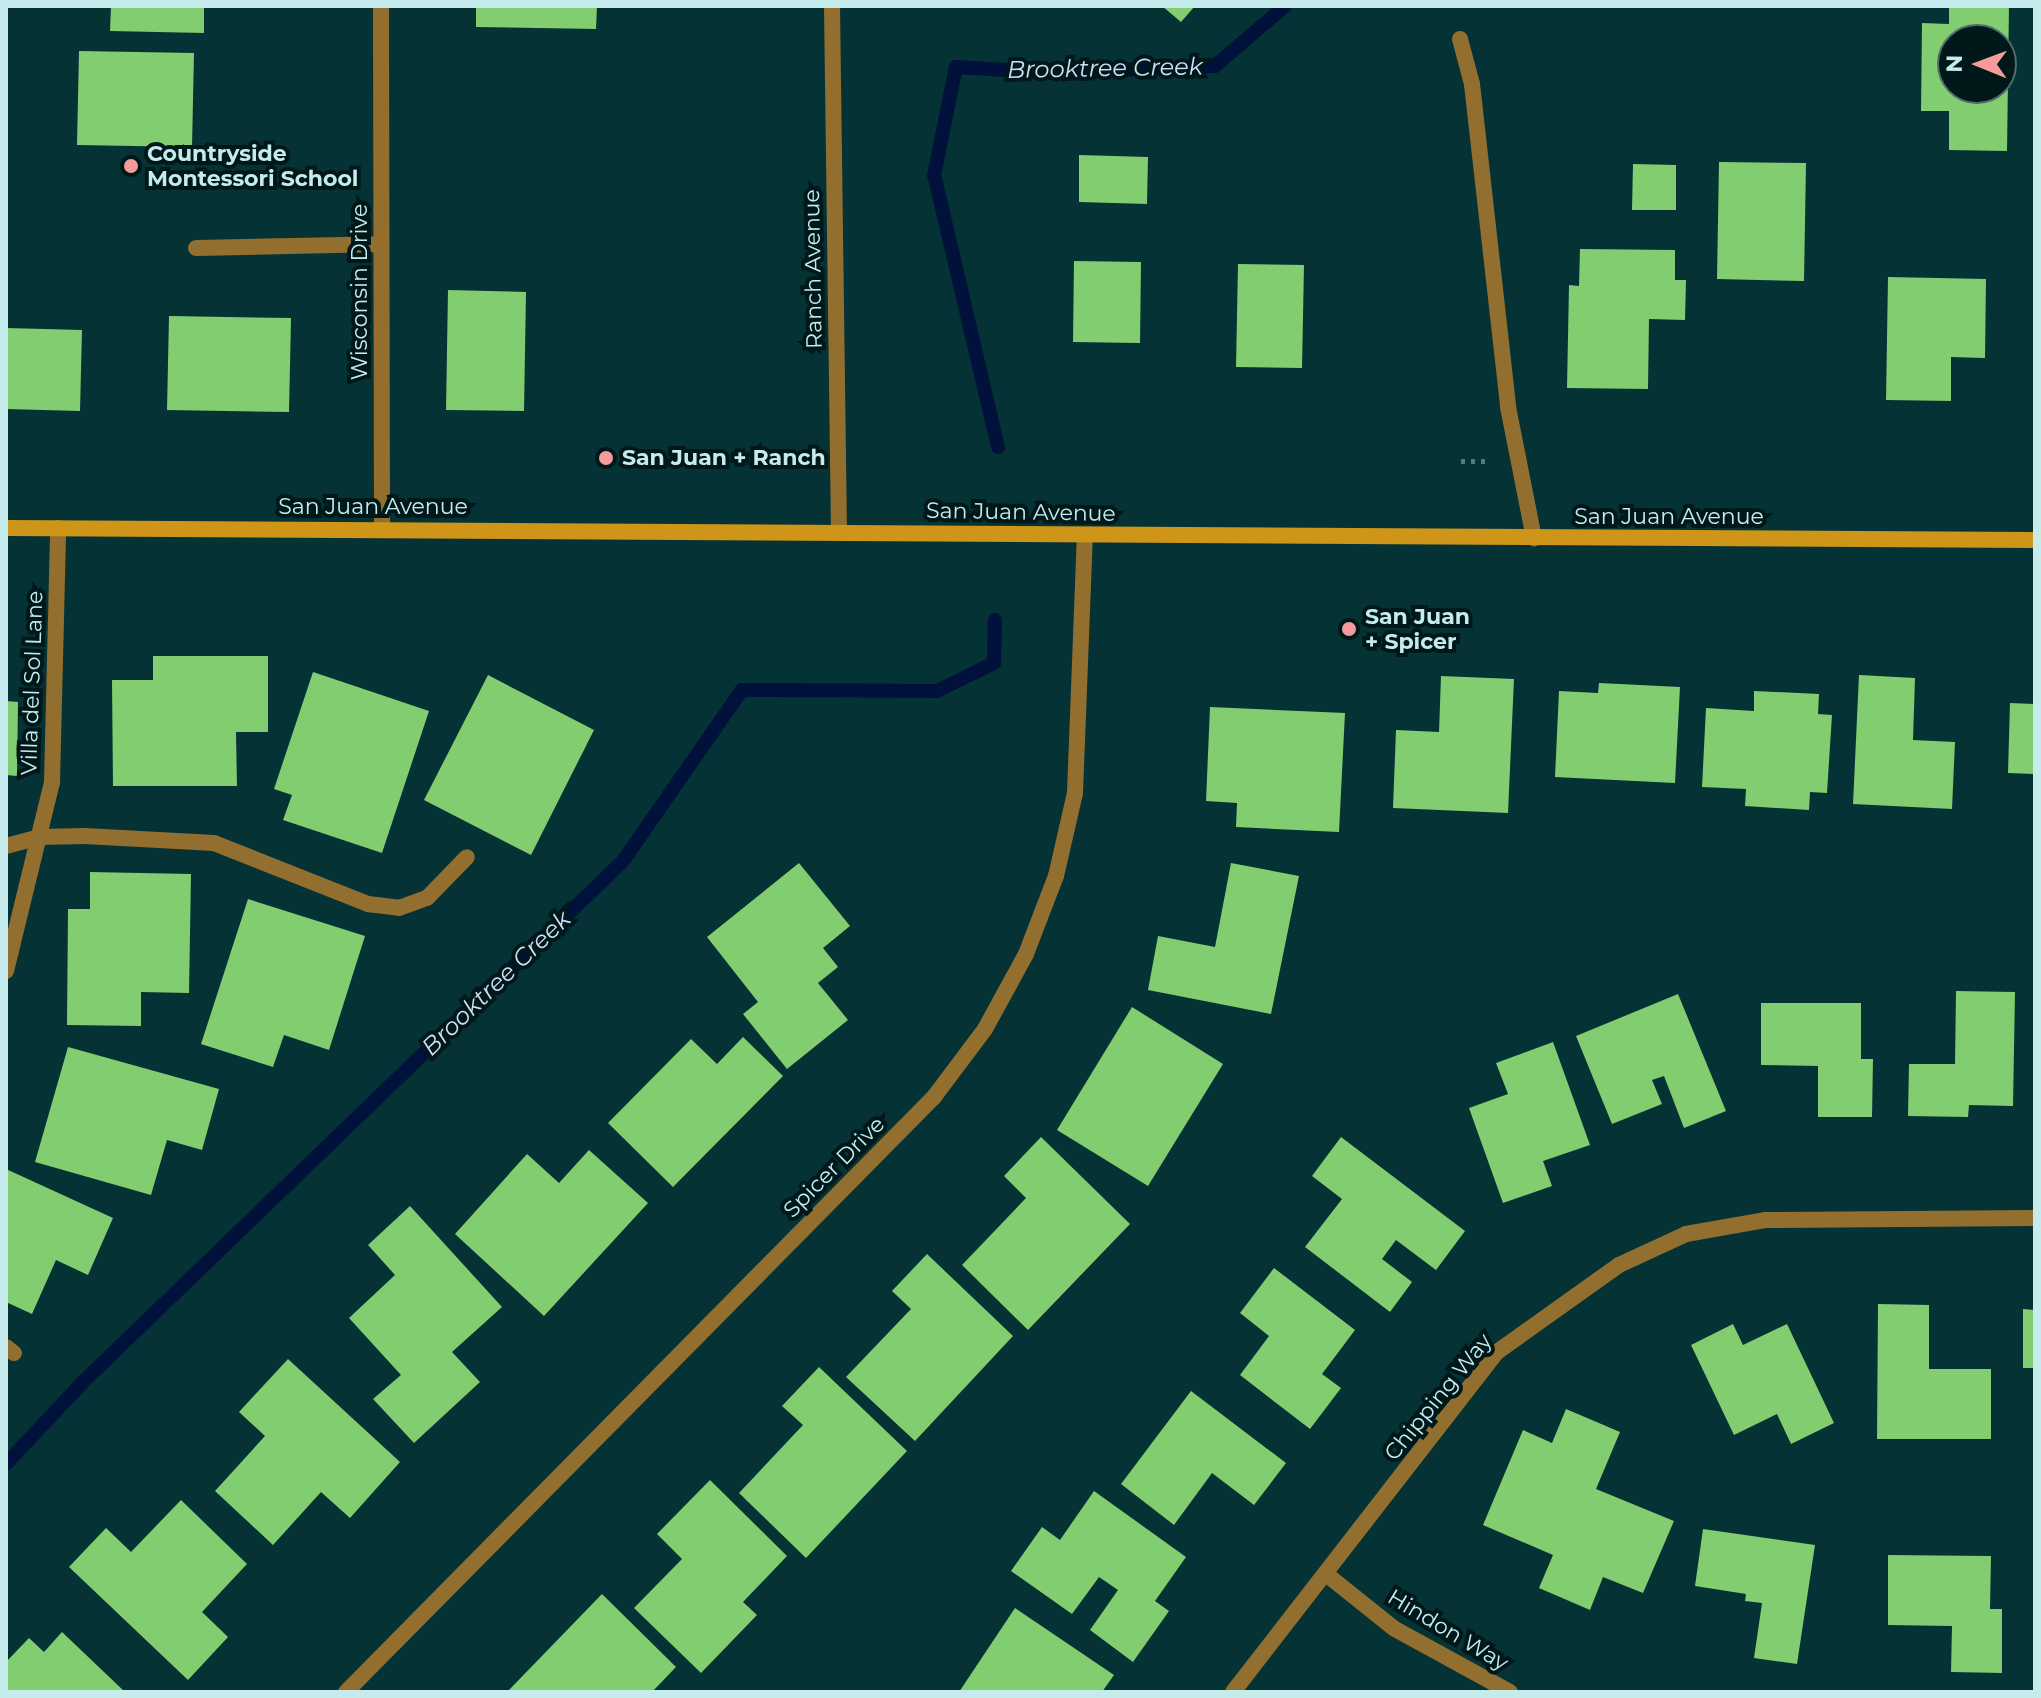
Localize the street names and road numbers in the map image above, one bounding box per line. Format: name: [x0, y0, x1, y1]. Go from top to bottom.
street label: Ranch Avenue: [798, 189, 828, 349]
street label: Wisconsin Drive: [347, 204, 373, 380]
street label: San Juan Avenue: [278, 494, 468, 520]
street label: San Juan Avenue: [926, 497, 1116, 527]
street label: San Juan Avenue: [1574, 504, 1764, 530]
street label: Villa del Sol Lane: [16, 590, 48, 776]
street label: Spicer Drive: [778, 1111, 890, 1223]
street label: Chipping Way: [1379, 1328, 1497, 1466]
street label: Hindon Way: [1383, 1584, 1513, 1676]

